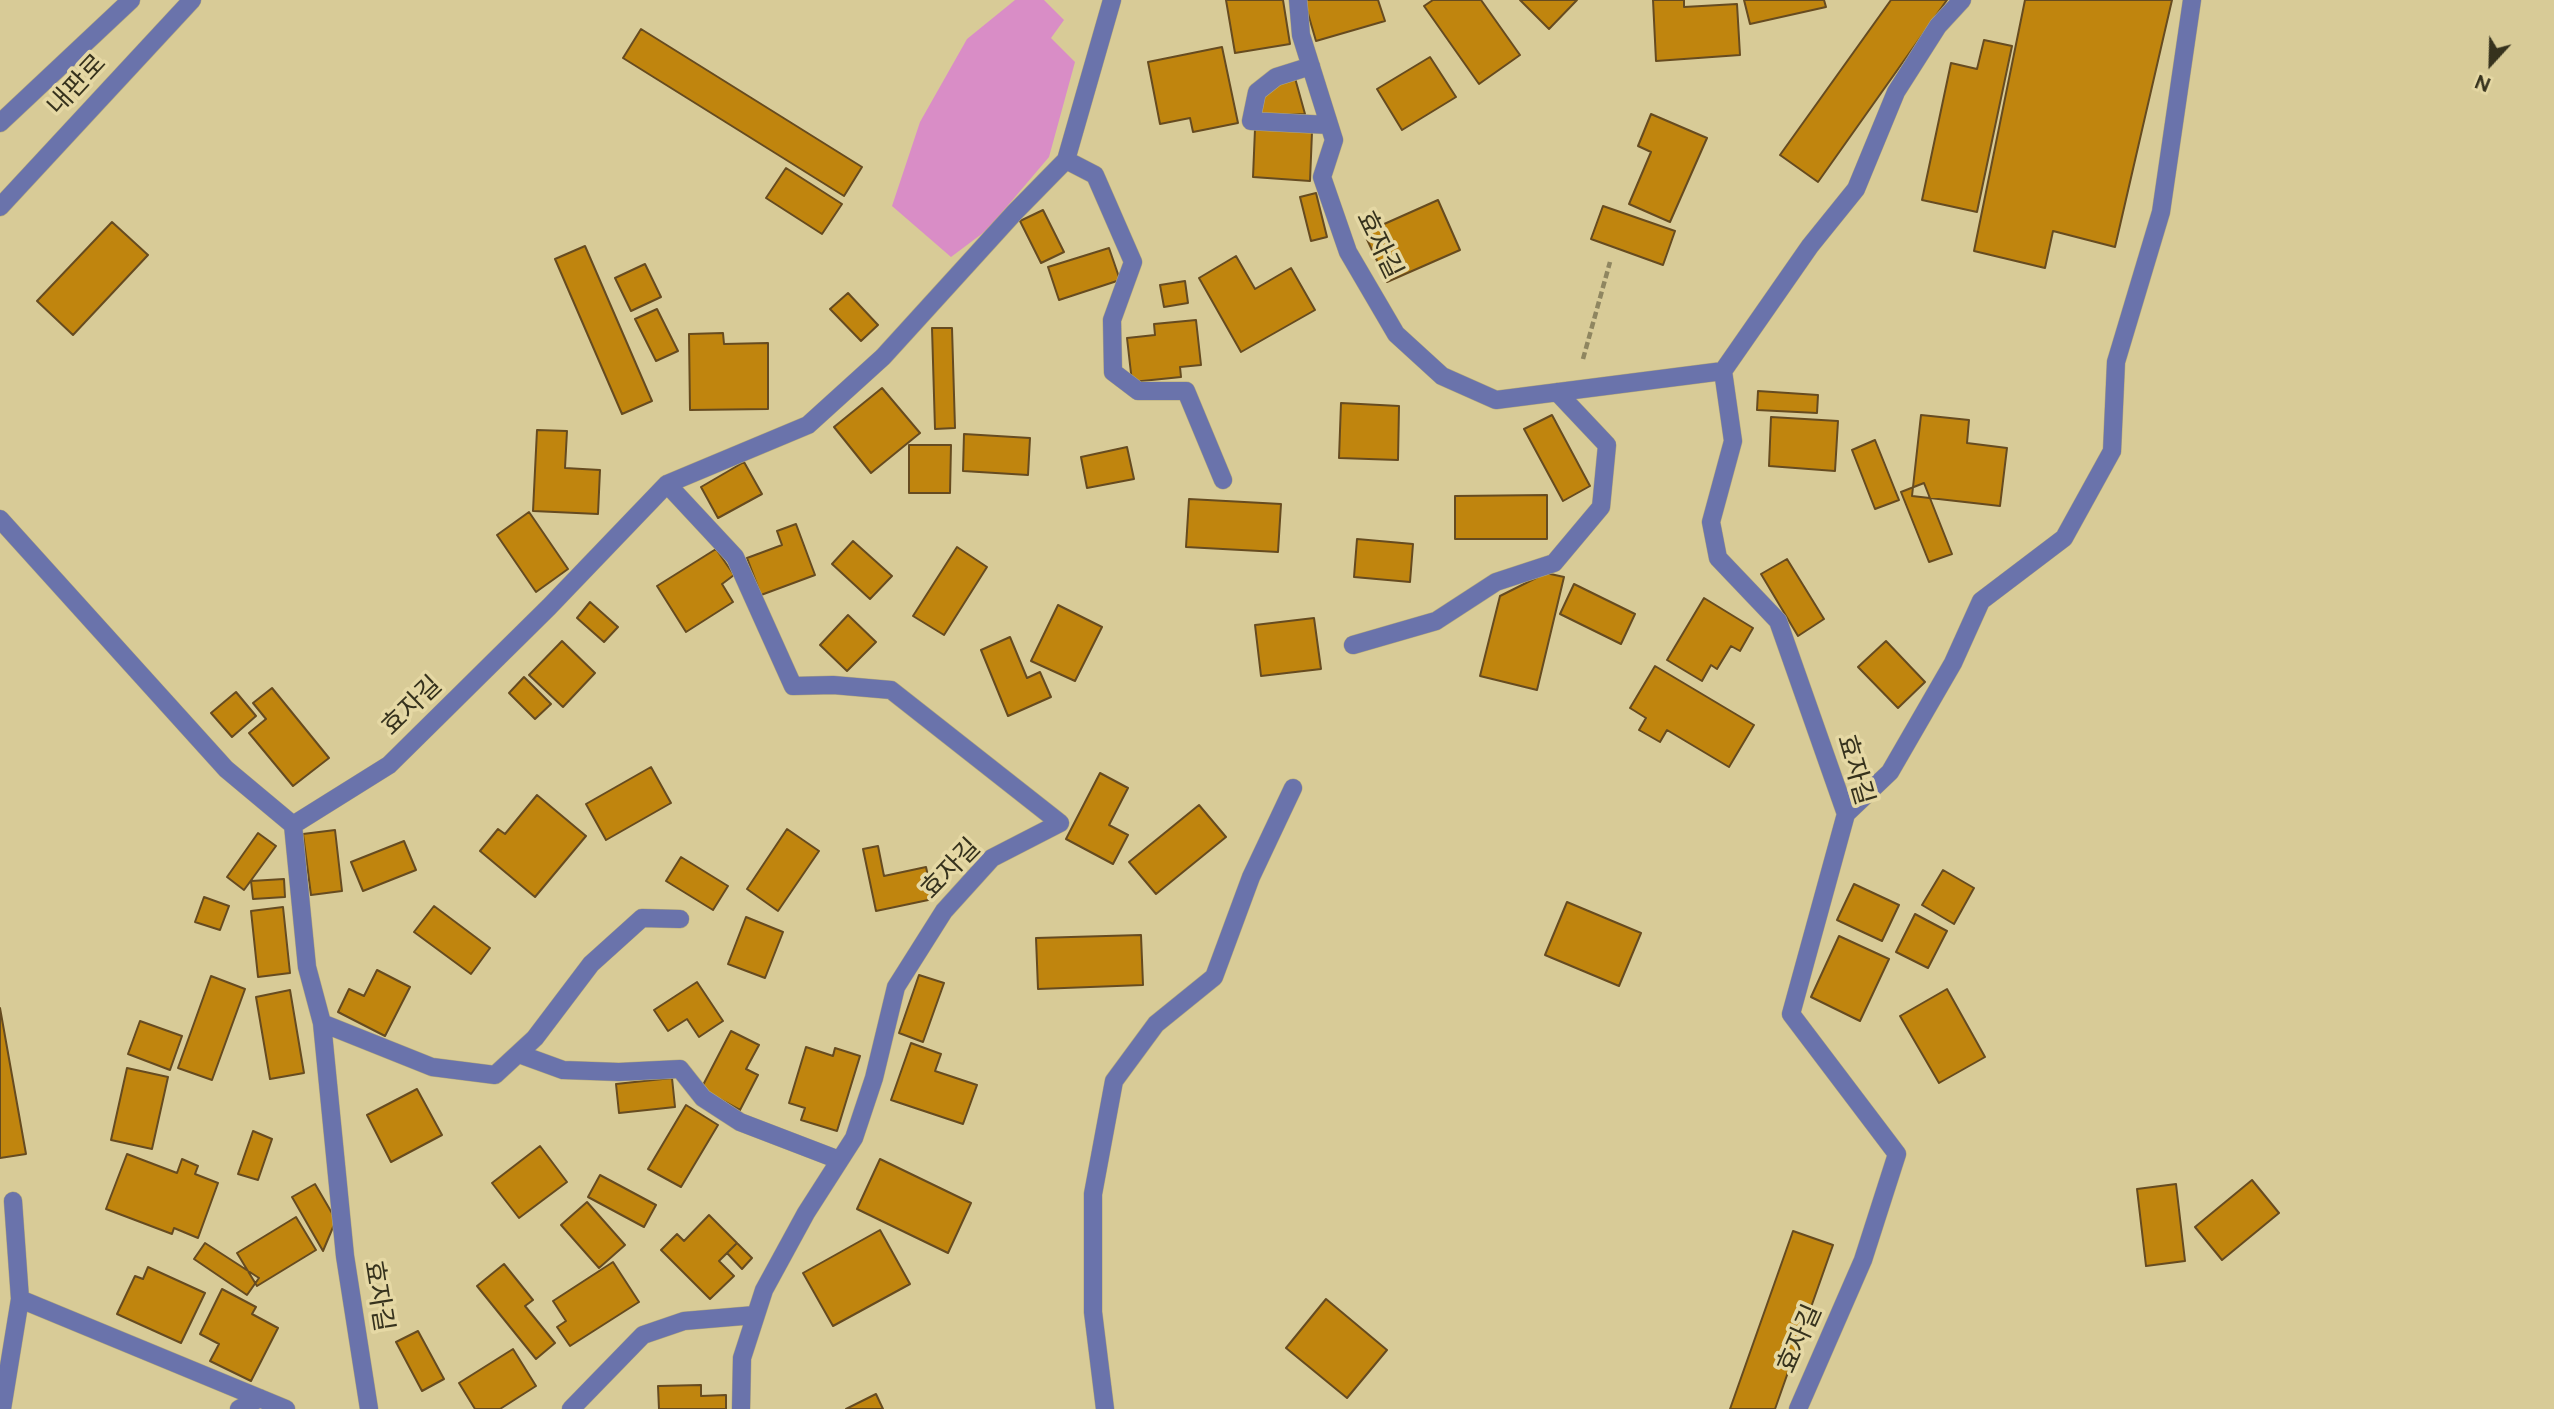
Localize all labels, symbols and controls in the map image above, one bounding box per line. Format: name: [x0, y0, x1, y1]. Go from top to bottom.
north arrow: [2456, 28, 2526, 98]
street label: 내판로: [41, 48, 113, 122]
text: N: [2472, 70, 2494, 96]
street label: 효자길: [1349, 206, 1409, 284]
street label: 효자길: [375, 670, 449, 742]
street label: 효자길: [1830, 731, 1880, 809]
street label: 효자길: [915, 832, 987, 906]
street label: 효자길: [357, 1258, 399, 1334]
street label: 효자길: [1771, 1300, 1829, 1378]

